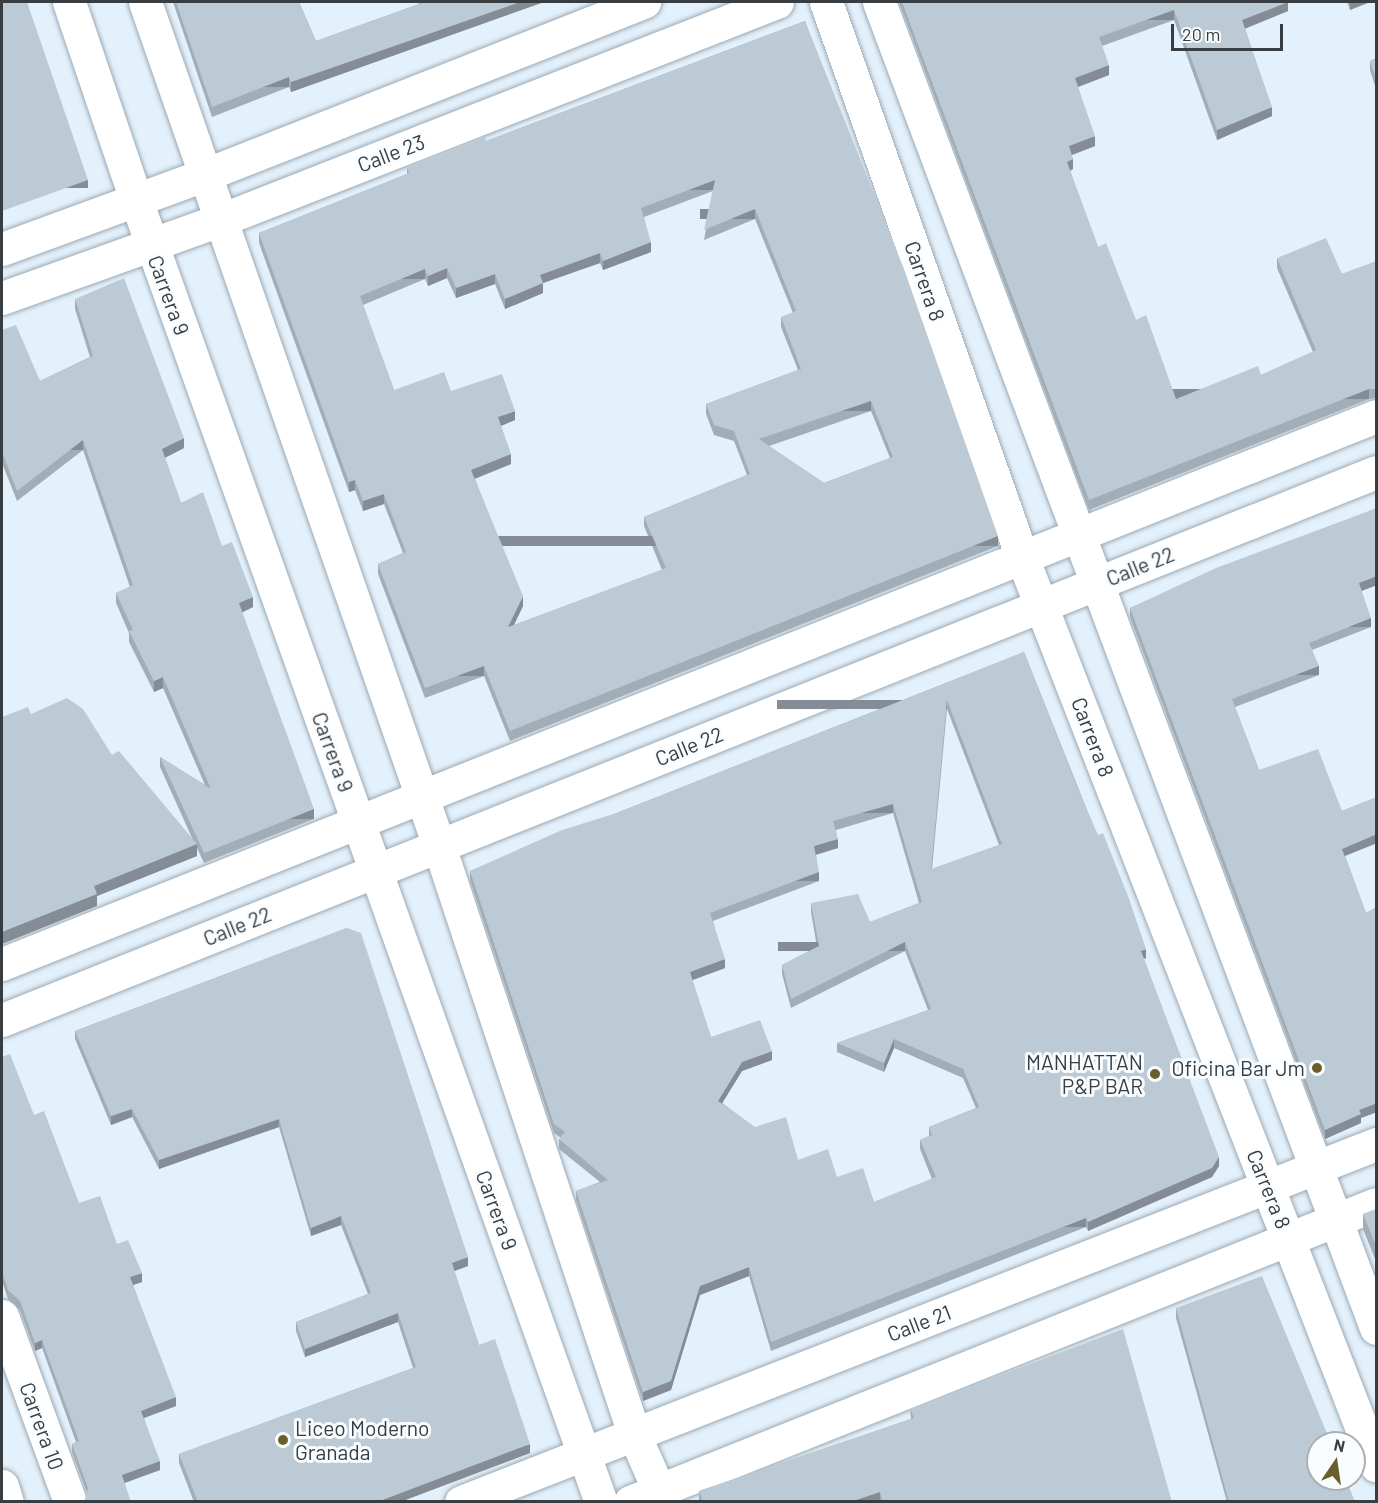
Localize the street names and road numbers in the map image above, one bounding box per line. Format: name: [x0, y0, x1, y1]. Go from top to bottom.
street label: Calle 23: [354, 129, 428, 177]
street label: Carrera 8: [900, 238, 950, 324]
street label: Carrera 9: [143, 252, 195, 338]
street label: Calle 22: [1102, 541, 1178, 591]
street label: Carrera 8: [1066, 694, 1120, 780]
street label: Carrera 9: [307, 709, 359, 795]
street label: Calle 22: [651, 721, 727, 771]
street label: Calle 22: [199, 901, 275, 951]
street label: Carrera 8: [1242, 1146, 1296, 1232]
street label: Carrera 9: [471, 1167, 523, 1253]
street label: Calle 21: [883, 1299, 955, 1347]
street label: Carrera 10: [15, 1379, 69, 1473]

